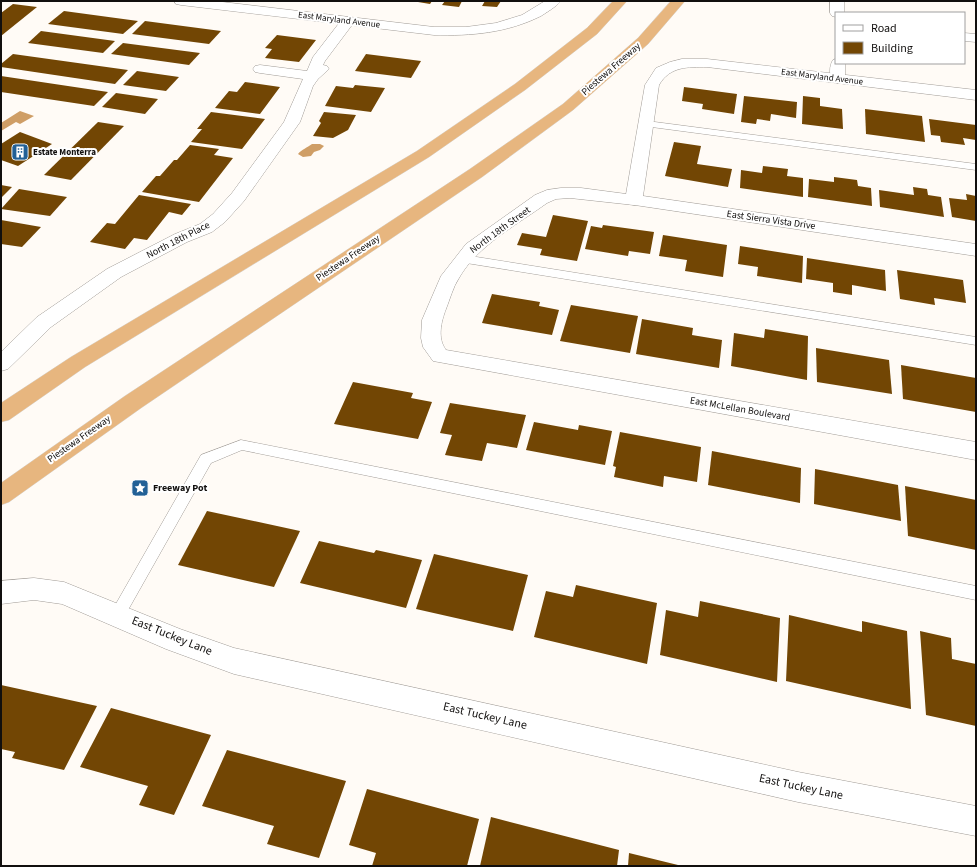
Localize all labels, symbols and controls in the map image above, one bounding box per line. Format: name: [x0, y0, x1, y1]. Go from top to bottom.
street label: East Maryland Avenue: [297, 9, 381, 32]
legend: [835, 12, 965, 64]
text: Road: [871, 20, 897, 37]
street label: Piestewa Freeway: [578, 39, 644, 99]
text: Building: [871, 40, 913, 57]
street label: East Maryland Avenue: [780, 66, 864, 89]
building icon: Estate Monterra: [10, 142, 30, 162]
place label: Estate Monterra: [33, 146, 96, 159]
street label: North 18th Street: [467, 203, 534, 257]
street label: East Sierra Vista Drive: [726, 207, 816, 233]
street label: North 18th Place: [144, 218, 212, 262]
street label: Piestewa Freeway: [313, 231, 383, 285]
street label: East McLellan Boulevard: [689, 393, 791, 425]
street label: Piestewa Freeway: [45, 412, 114, 466]
place icon: Freeway Pot: [130, 478, 150, 498]
place label: Freeway Pot: [153, 481, 207, 495]
street label: East Tuckey Lane: [129, 612, 215, 660]
street label: East Tuckey Lane: [441, 698, 529, 734]
street label: East Tuckey Lane: [757, 770, 845, 804]

